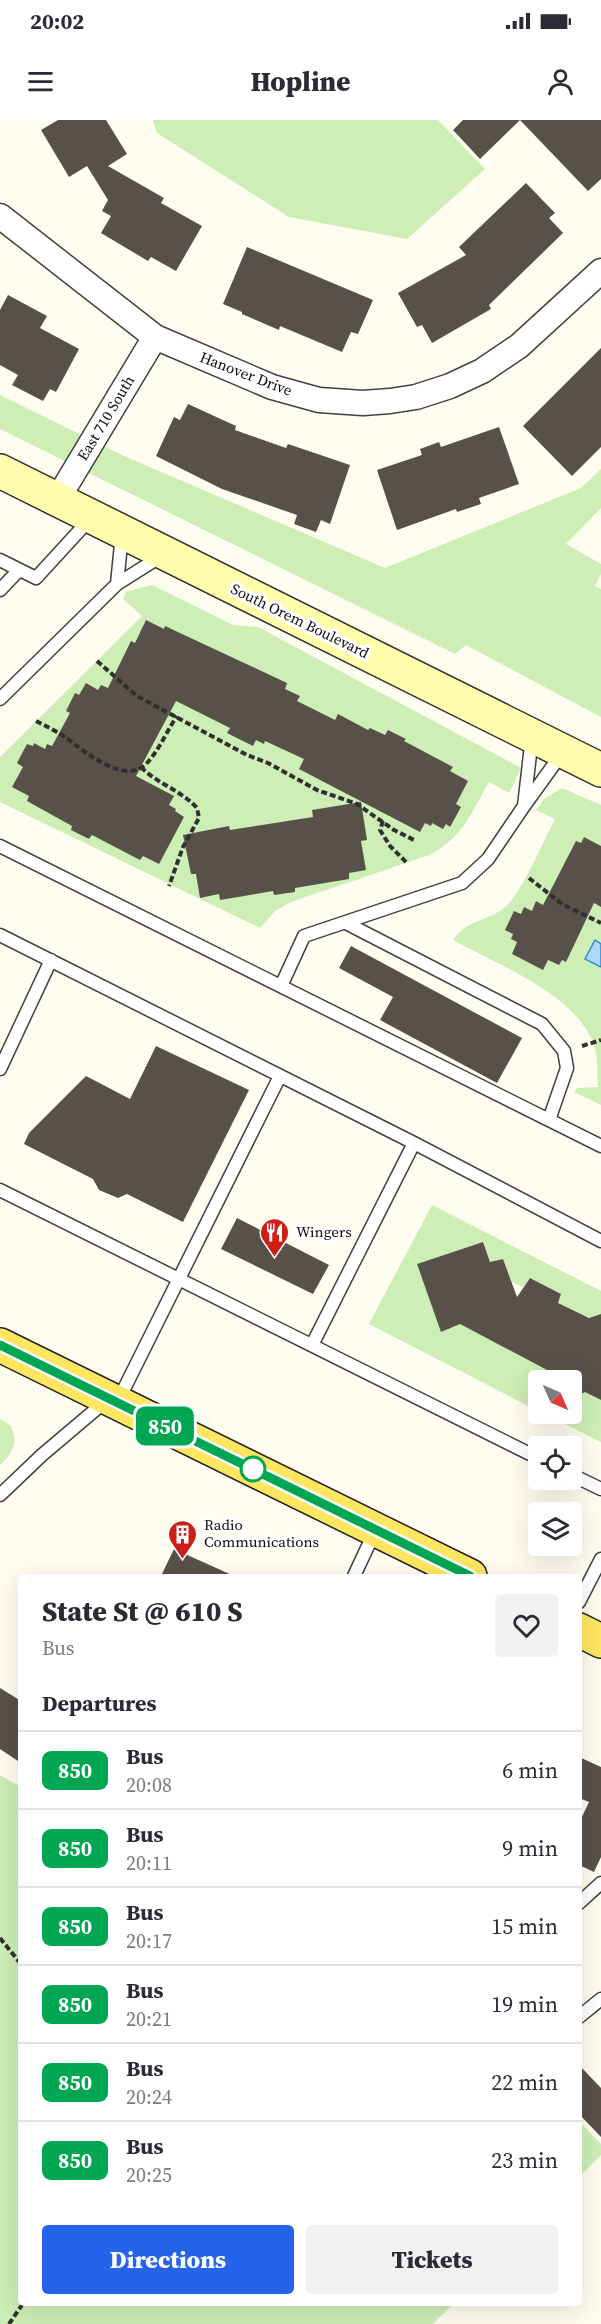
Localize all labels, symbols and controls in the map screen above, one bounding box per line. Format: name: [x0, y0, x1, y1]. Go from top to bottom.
text: 20:02: [30, 6, 84, 36]
text: Hopline: [251, 63, 350, 100]
icon: menu: [24, 65, 57, 98]
icon: person: [544, 65, 577, 98]
street label: Hanover Drive: [197, 346, 296, 401]
street label: East 710 South: [72, 371, 139, 464]
street label: South Orem Boulevard: [228, 578, 373, 663]
restaurant icon: Wingers: [259, 1216, 291, 1258]
place label: Wingers: [296, 1221, 352, 1242]
north arrow: [528, 1370, 582, 1424]
map controls: [528, 1370, 582, 1556]
line badge: 850: [130, 1406, 200, 1446]
text: 850: [148, 1412, 182, 1441]
button: locate: [528, 1436, 582, 1490]
unlabelled marker: [240, 1456, 266, 1482]
button: layers: [528, 1502, 582, 1556]
place label: Radio Communications: [204, 1514, 319, 1552]
building icon: Radio Communications: [167, 1518, 199, 1560]
text: State St @ 610 S: [42, 1592, 243, 1630]
button: heart: [495, 1594, 558, 1657]
text: Bus: [42, 1634, 75, 1662]
text: Departures: [42, 1688, 156, 1718]
text: Bus: [126, 1741, 163, 1771]
text: 6 min: [502, 1755, 558, 1785]
text: 850: [58, 1756, 92, 1785]
text: 20:08: [126, 1771, 172, 1799]
text: Bus: [126, 1819, 163, 1849]
text: 9 min: [502, 1833, 558, 1863]
text: 850: [58, 1834, 92, 1863]
text: 20:11: [126, 1849, 172, 1877]
text: Bus: [126, 1897, 163, 1927]
text: 15 min: [491, 1911, 558, 1941]
text: 850: [58, 1912, 92, 1941]
text: 20:17: [126, 1927, 172, 1955]
text: Bus: [126, 1975, 163, 2005]
text: 19 min: [491, 1989, 558, 2019]
text: 850: [58, 1990, 92, 2019]
text: 20:21: [126, 2005, 172, 2033]
text: Bus: [126, 2053, 163, 2083]
text: 22 min: [491, 2067, 558, 2097]
text: 850: [58, 2068, 92, 2097]
text: 20:24: [126, 2083, 172, 2111]
text: Bus: [126, 2131, 163, 2161]
text: 23 min: [491, 2145, 558, 2175]
text: 850: [58, 2146, 92, 2175]
text: 20:25: [126, 2161, 172, 2189]
button: Directions: [42, 2225, 294, 2294]
button: Tickets: [306, 2225, 558, 2294]

